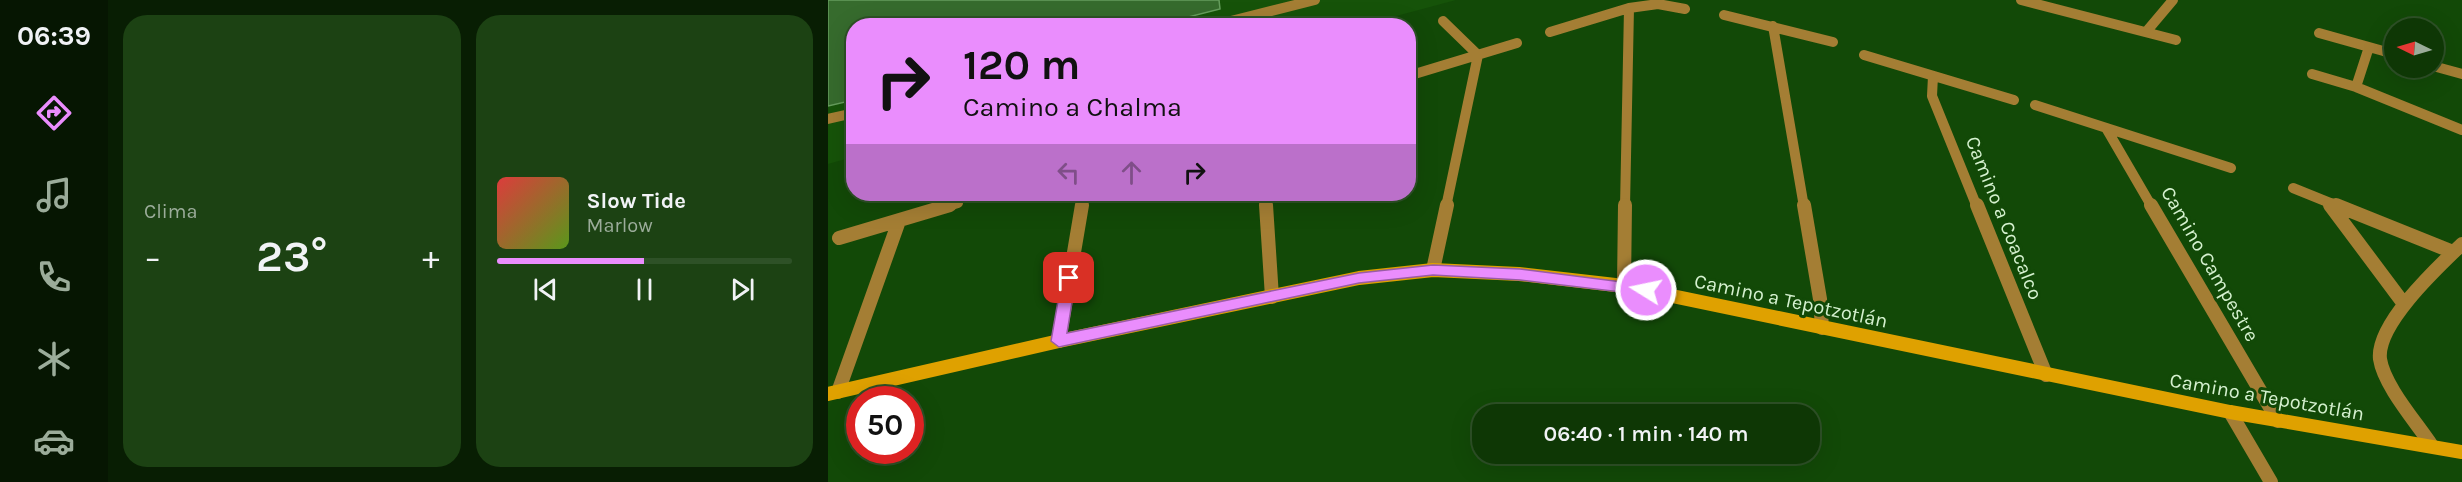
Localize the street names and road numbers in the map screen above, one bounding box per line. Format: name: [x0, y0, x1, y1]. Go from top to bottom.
street label: Camino a Coacalco: [1961, 133, 2047, 303]
street label: Camino Campestre: [2156, 182, 2264, 346]
street label: Camino a Tepotzotlán: [1692, 269, 1890, 333]
street label: Camino a Tepotzotlán: [2168, 369, 2366, 425]

